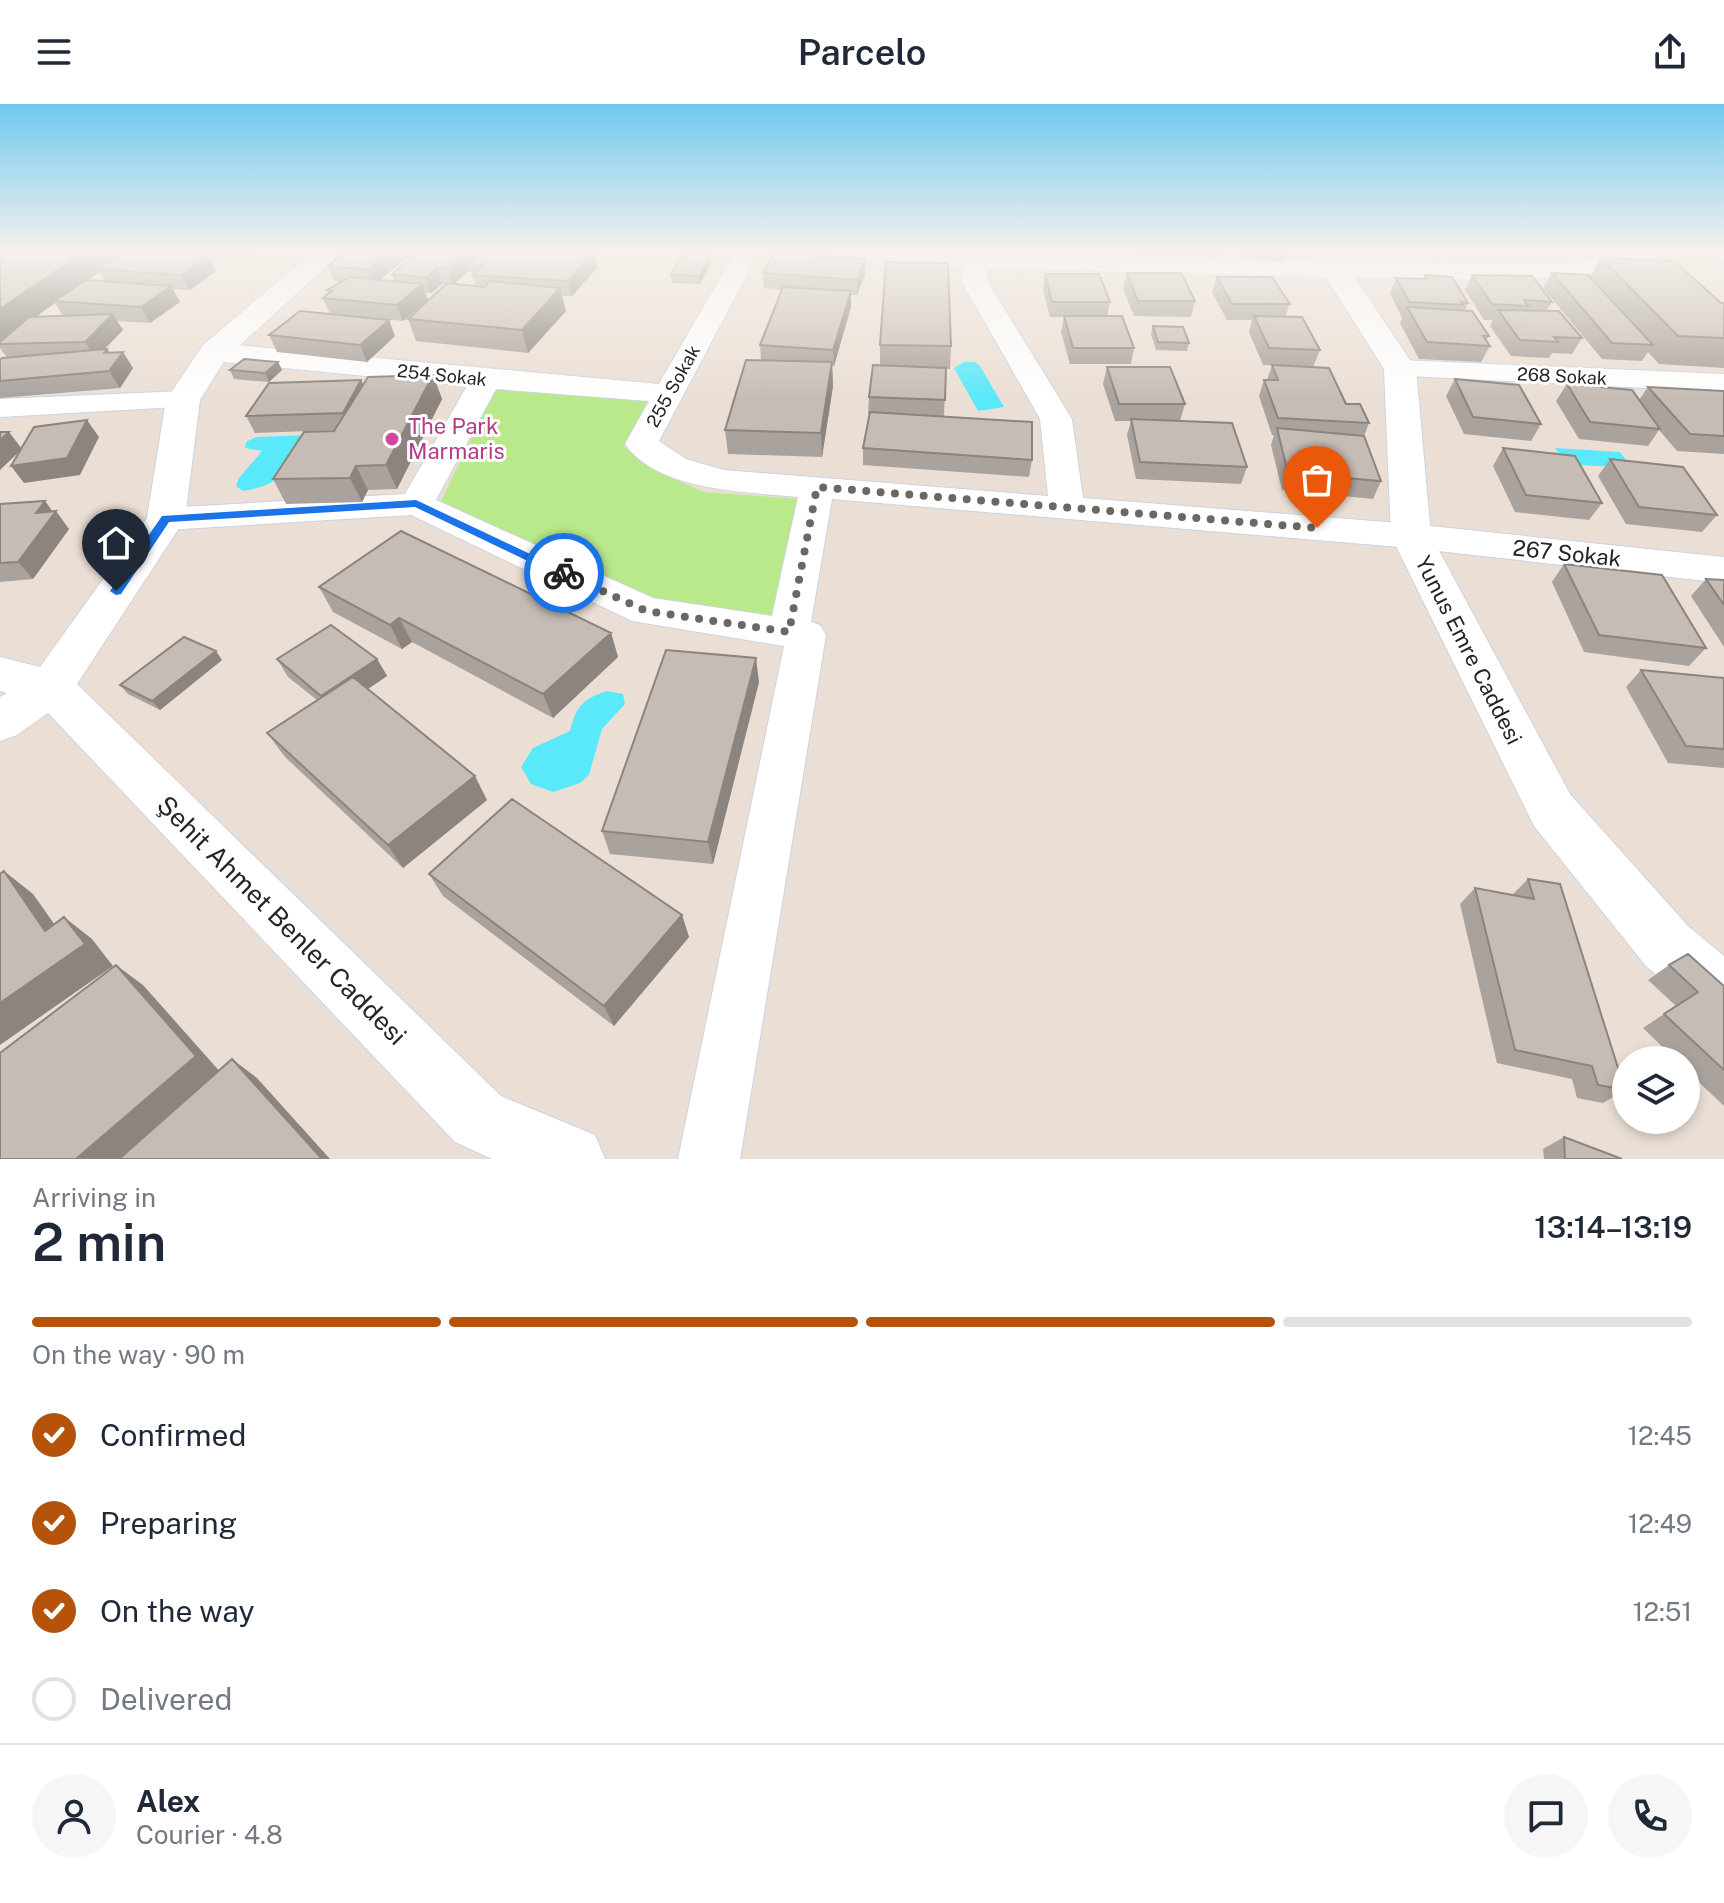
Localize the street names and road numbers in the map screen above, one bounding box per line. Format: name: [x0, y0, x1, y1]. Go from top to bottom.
street label: 255 Sokak: [642, 341, 704, 431]
street label: 254 Sokak: [396, 360, 488, 390]
street label: 268 Sokak: [1517, 363, 1607, 389]
street label: 267 Sokak: [1512, 534, 1622, 572]
street label: Yunus Emre Caddesi: [1410, 551, 1528, 749]
street label: Şehit Ahmet Benler Caddesi: [151, 789, 413, 1051]

